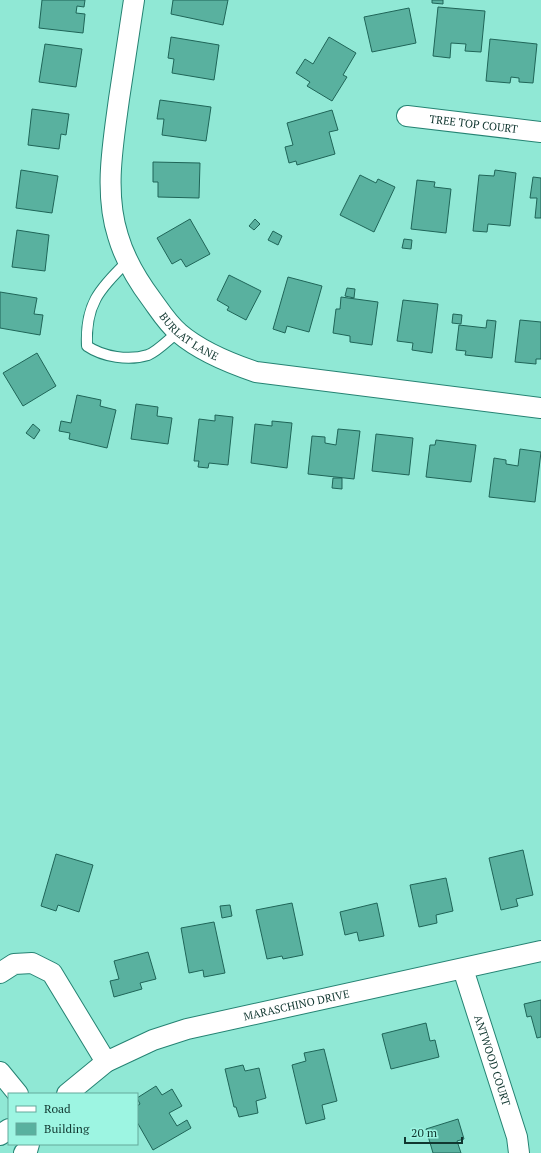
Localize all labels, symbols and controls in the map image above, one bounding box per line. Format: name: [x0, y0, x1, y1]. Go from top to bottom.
street label: TREE TOP COURT: [429, 112, 519, 136]
street label: BURLAT LANE: [156, 310, 221, 363]
street label: MARASCHINO DRIVE: [242, 986, 351, 1023]
street label: ANTWOOD COURT: [471, 1013, 514, 1108]
legend: [8, 1093, 138, 1145]
text: Road: [44, 1101, 71, 1116]
scale bar: [405, 1119, 462, 1145]
text: Building: [44, 1121, 90, 1136]
text: 20 m: [411, 1125, 438, 1140]

